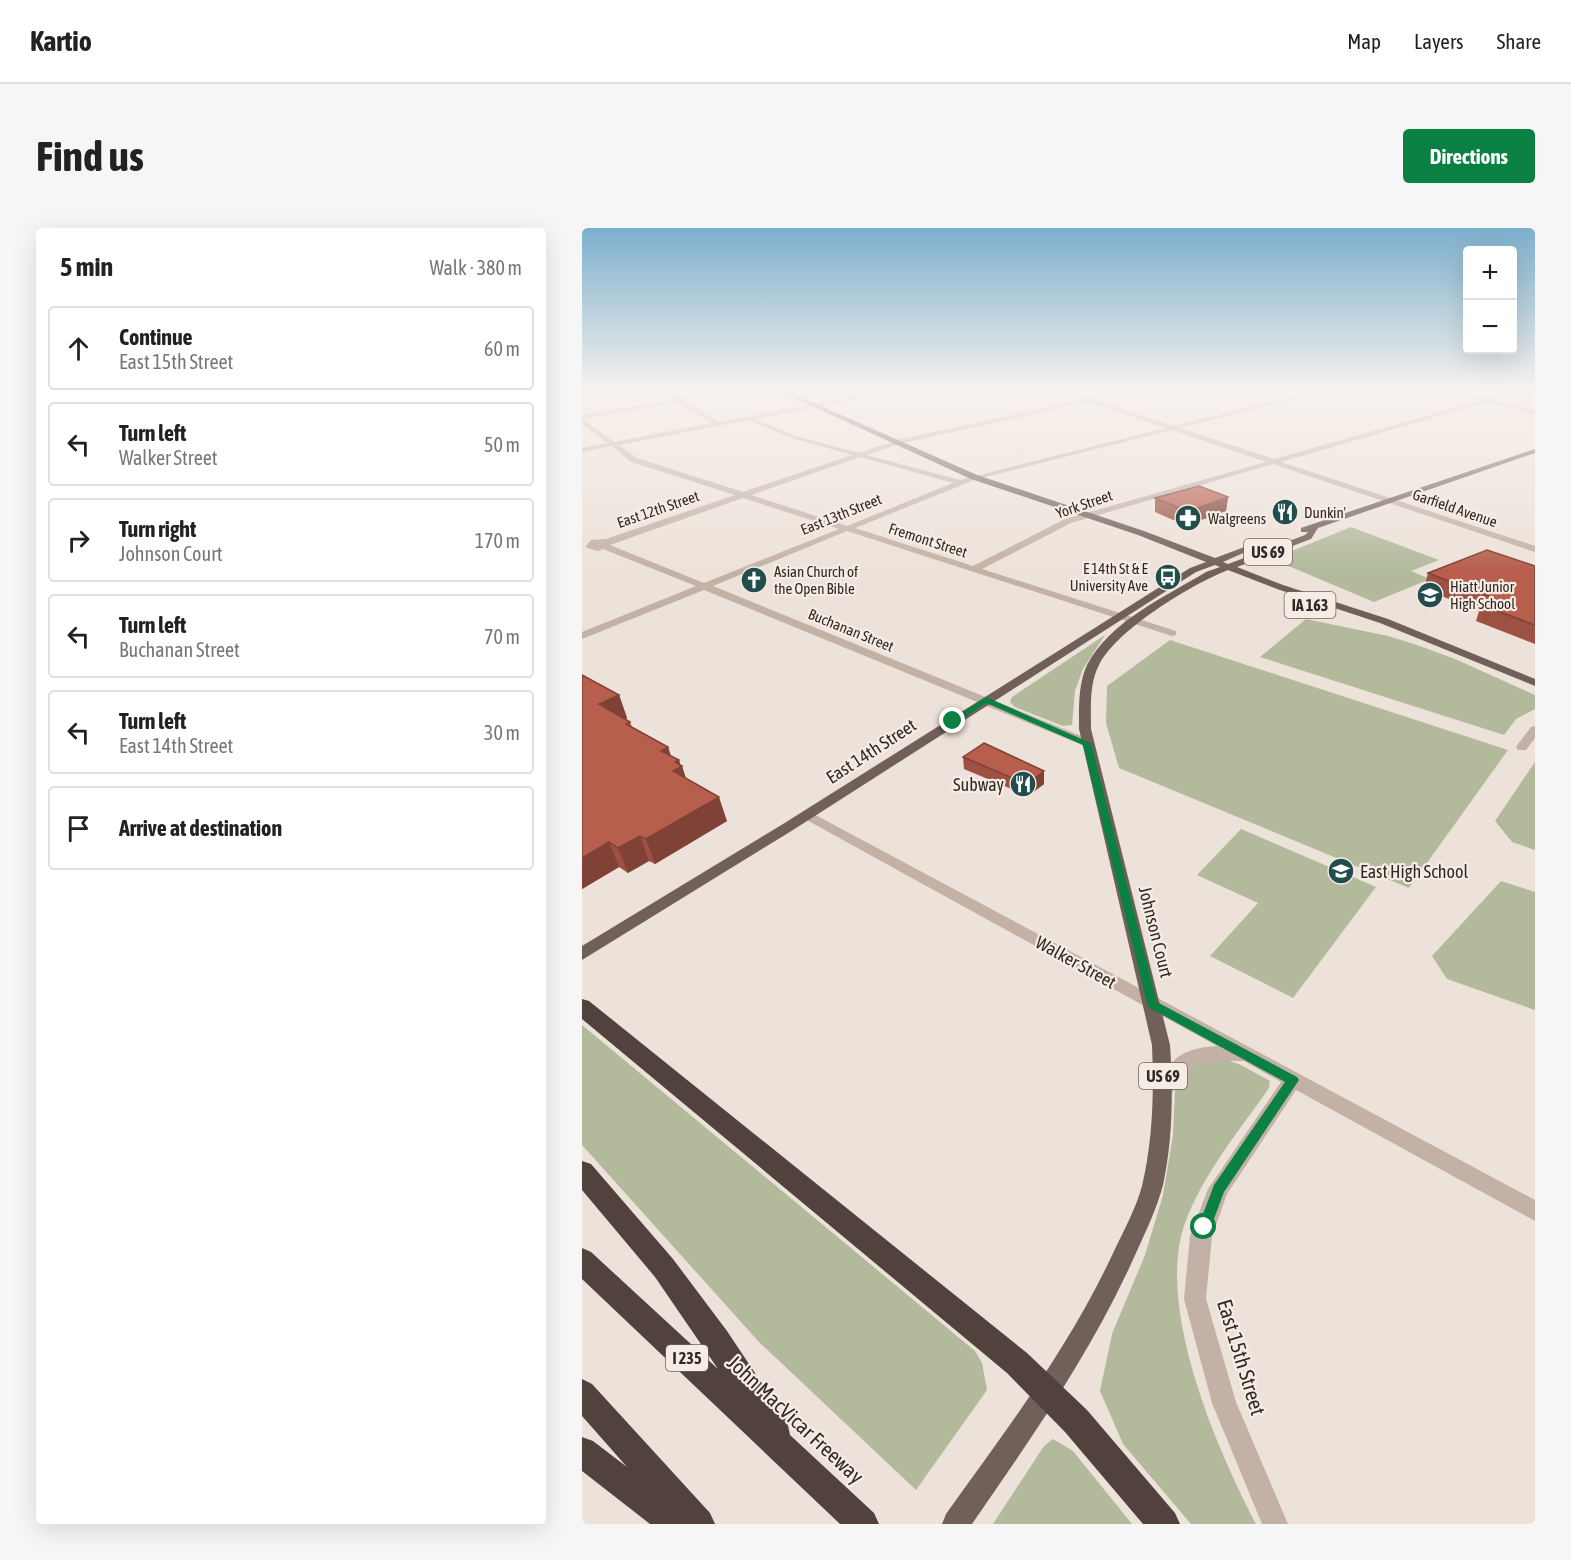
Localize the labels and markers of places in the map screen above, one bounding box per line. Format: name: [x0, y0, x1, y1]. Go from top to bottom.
restaurant icon: Dunkin': [1270, 497, 1300, 527]
pharmacy icon: Walgreens: [1173, 503, 1203, 533]
place label: Dunkin': [1304, 504, 1346, 521]
place label: Walgreens: [1208, 510, 1266, 527]
place label: E 14th St & E University Ave: [1070, 560, 1149, 594]
bus stop icon: E 14th St & E University Ave: [1153, 562, 1183, 592]
place label: Asian Church of the Open Bible: [774, 563, 858, 597]
church icon: Asian Church of the Open Bible: [739, 565, 769, 595]
place label: Hiatt Junior High School: [1450, 578, 1515, 612]
school or university icon: Hiatt Junior High School: [1415, 580, 1445, 610]
restaurant icon: Subway: [1008, 769, 1038, 799]
place label: Subway: [953, 774, 1004, 795]
school or university icon: East High School: [1326, 856, 1356, 886]
place label: East High School: [1360, 861, 1468, 882]

